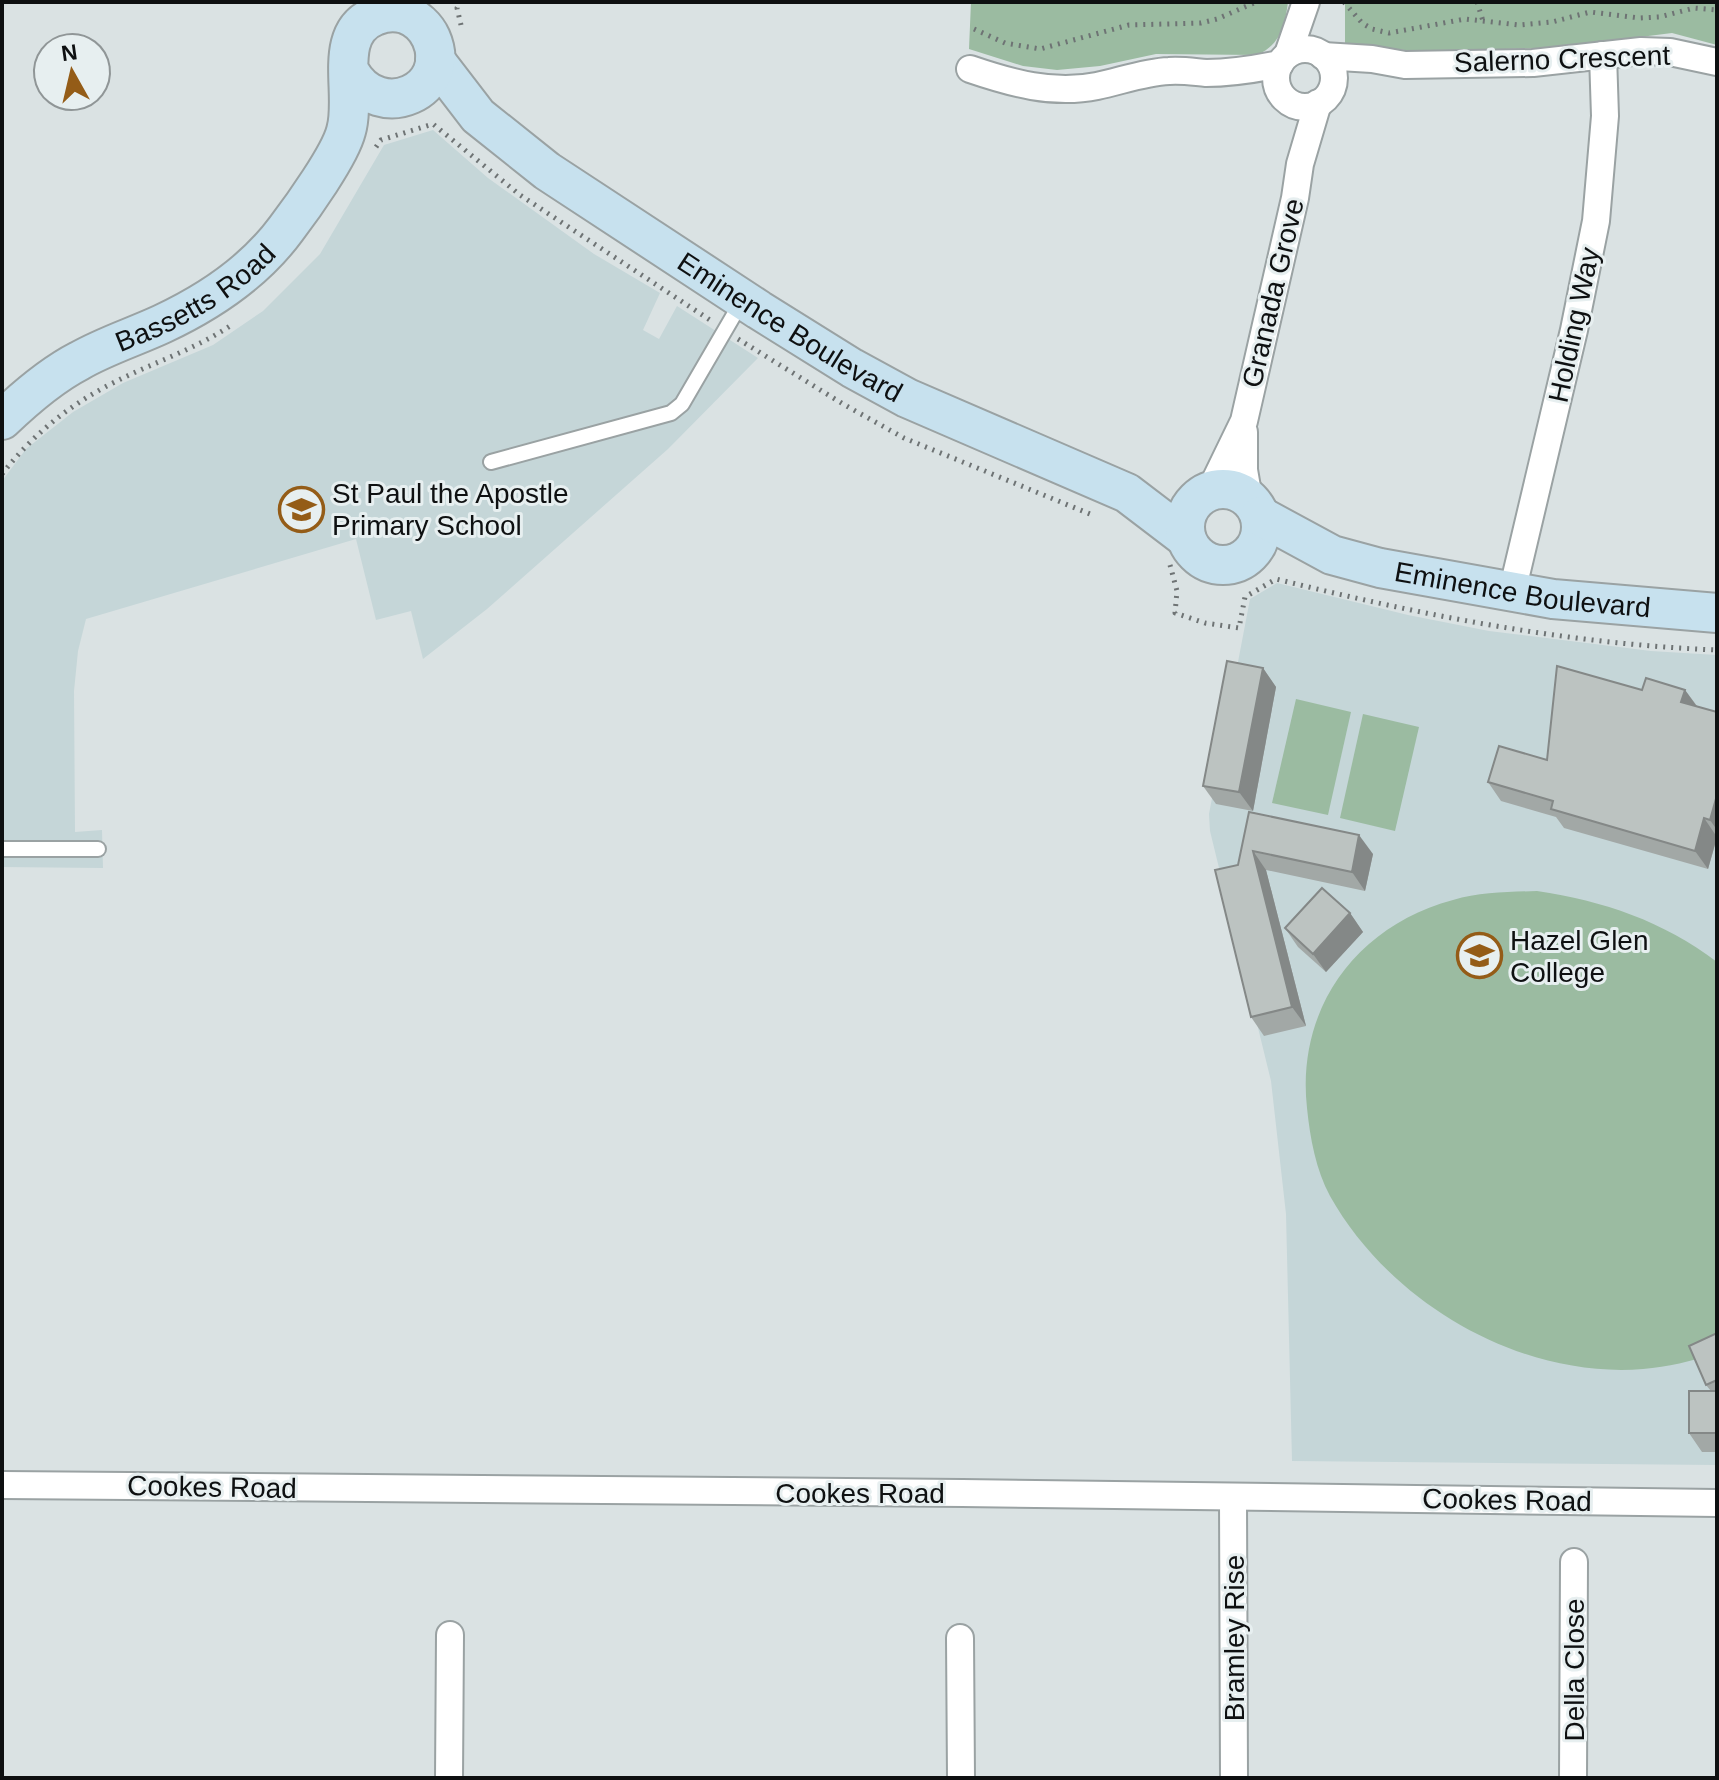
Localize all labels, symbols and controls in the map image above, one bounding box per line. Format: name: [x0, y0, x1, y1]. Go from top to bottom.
north arrow: [32, 32, 112, 112]
text: N: [60, 39, 79, 66]
street label: Salerno Crescent: [1453, 40, 1671, 78]
street label: Granada Grove: [1236, 195, 1310, 391]
street label: Bassetts Road: [111, 237, 281, 357]
street label: Holding Way: [1542, 245, 1606, 405]
street label: Eminence Boulevard: [672, 246, 908, 408]
place label: St Paul the Apostle Primary School: [332, 478, 569, 541]
school or university icon: St Paul the Apostle Primary School: [277, 485, 325, 533]
street label: Eminence Boulevard: [1392, 555, 1652, 623]
place label: Hazel Glen College: [1510, 925, 1649, 988]
school or university icon: Hazel Glen College: [1455, 932, 1503, 980]
street label: Cookes Road: [127, 1470, 297, 1504]
street label: Cookes Road: [775, 1478, 945, 1509]
street label: Cookes Road: [1422, 1483, 1592, 1517]
street label: Bramley Rise: [1219, 1555, 1250, 1721]
street label: Della Close: [1559, 1598, 1590, 1742]

